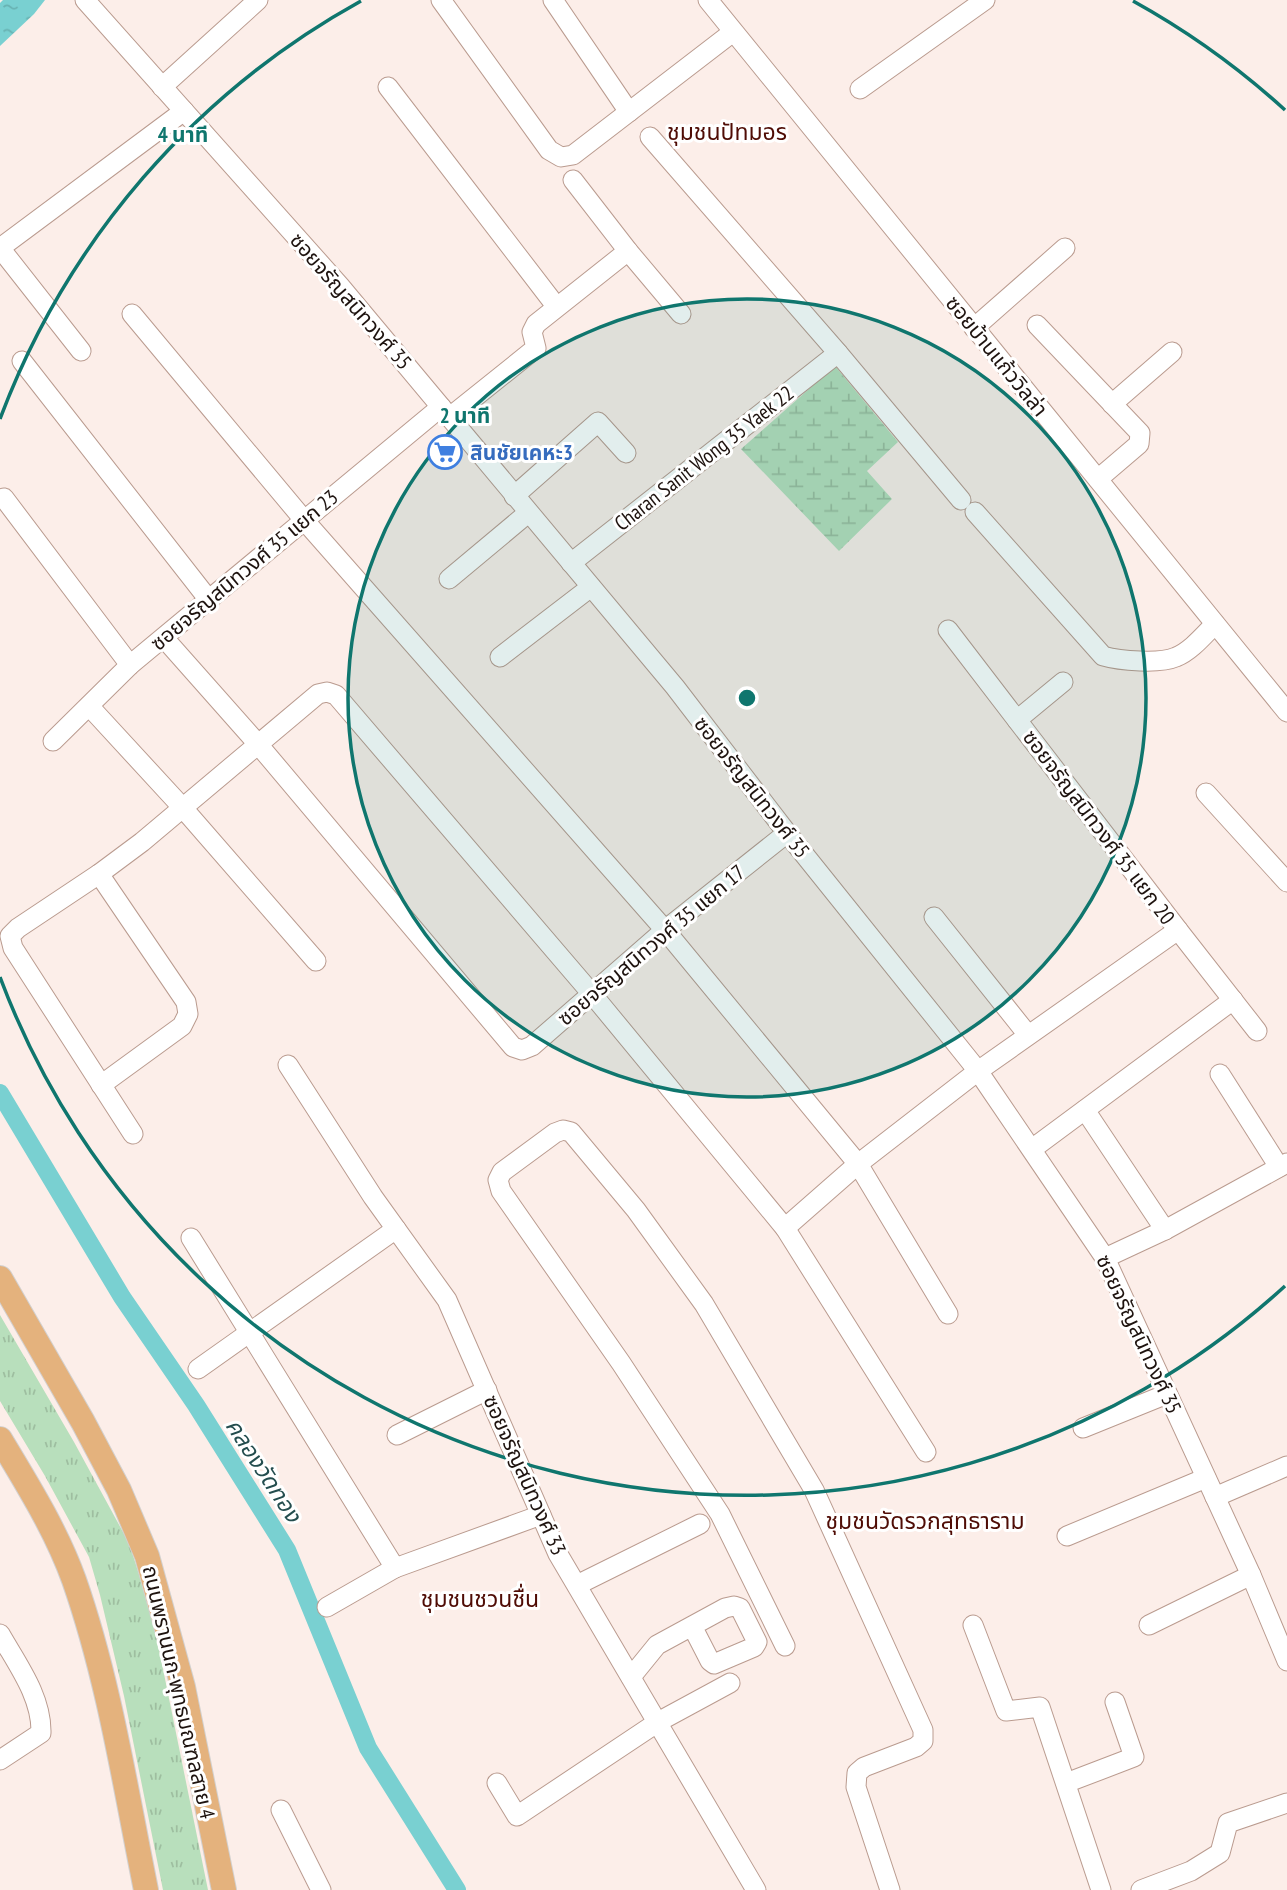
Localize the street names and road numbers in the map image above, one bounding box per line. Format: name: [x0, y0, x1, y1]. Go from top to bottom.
street label: ซอยจรัญสนิทวงศ์ 35: [284, 227, 418, 375]
street label: ซอยบ้านแก้ววิลล่า: [940, 290, 1054, 422]
street label: Charan Sanit Wong 35 Yaek 22: [609, 379, 799, 537]
street label: ซอยจรัญสนิทวงศ์ 35 แยก 23: [145, 484, 343, 656]
street label: ซอยจรัญสนิทวงศ์ 35: [688, 711, 816, 863]
street label: ซอยจรัญสนิทวงศ์ 35 แยก 20: [1017, 724, 1181, 930]
street label: ซอยจรัญสนิทวงศ์ 35 แยก 17: [552, 859, 750, 1031]
street label: ซอยจรัญสนิทวงศ์ 35: [1090, 1250, 1188, 1418]
street label: ซอยจรัญสนิทวงศ์ 33: [478, 1391, 572, 1559]
street label: ถนนพรานนก-พุทธมณฑลสาย 4: [137, 1563, 221, 1822]

